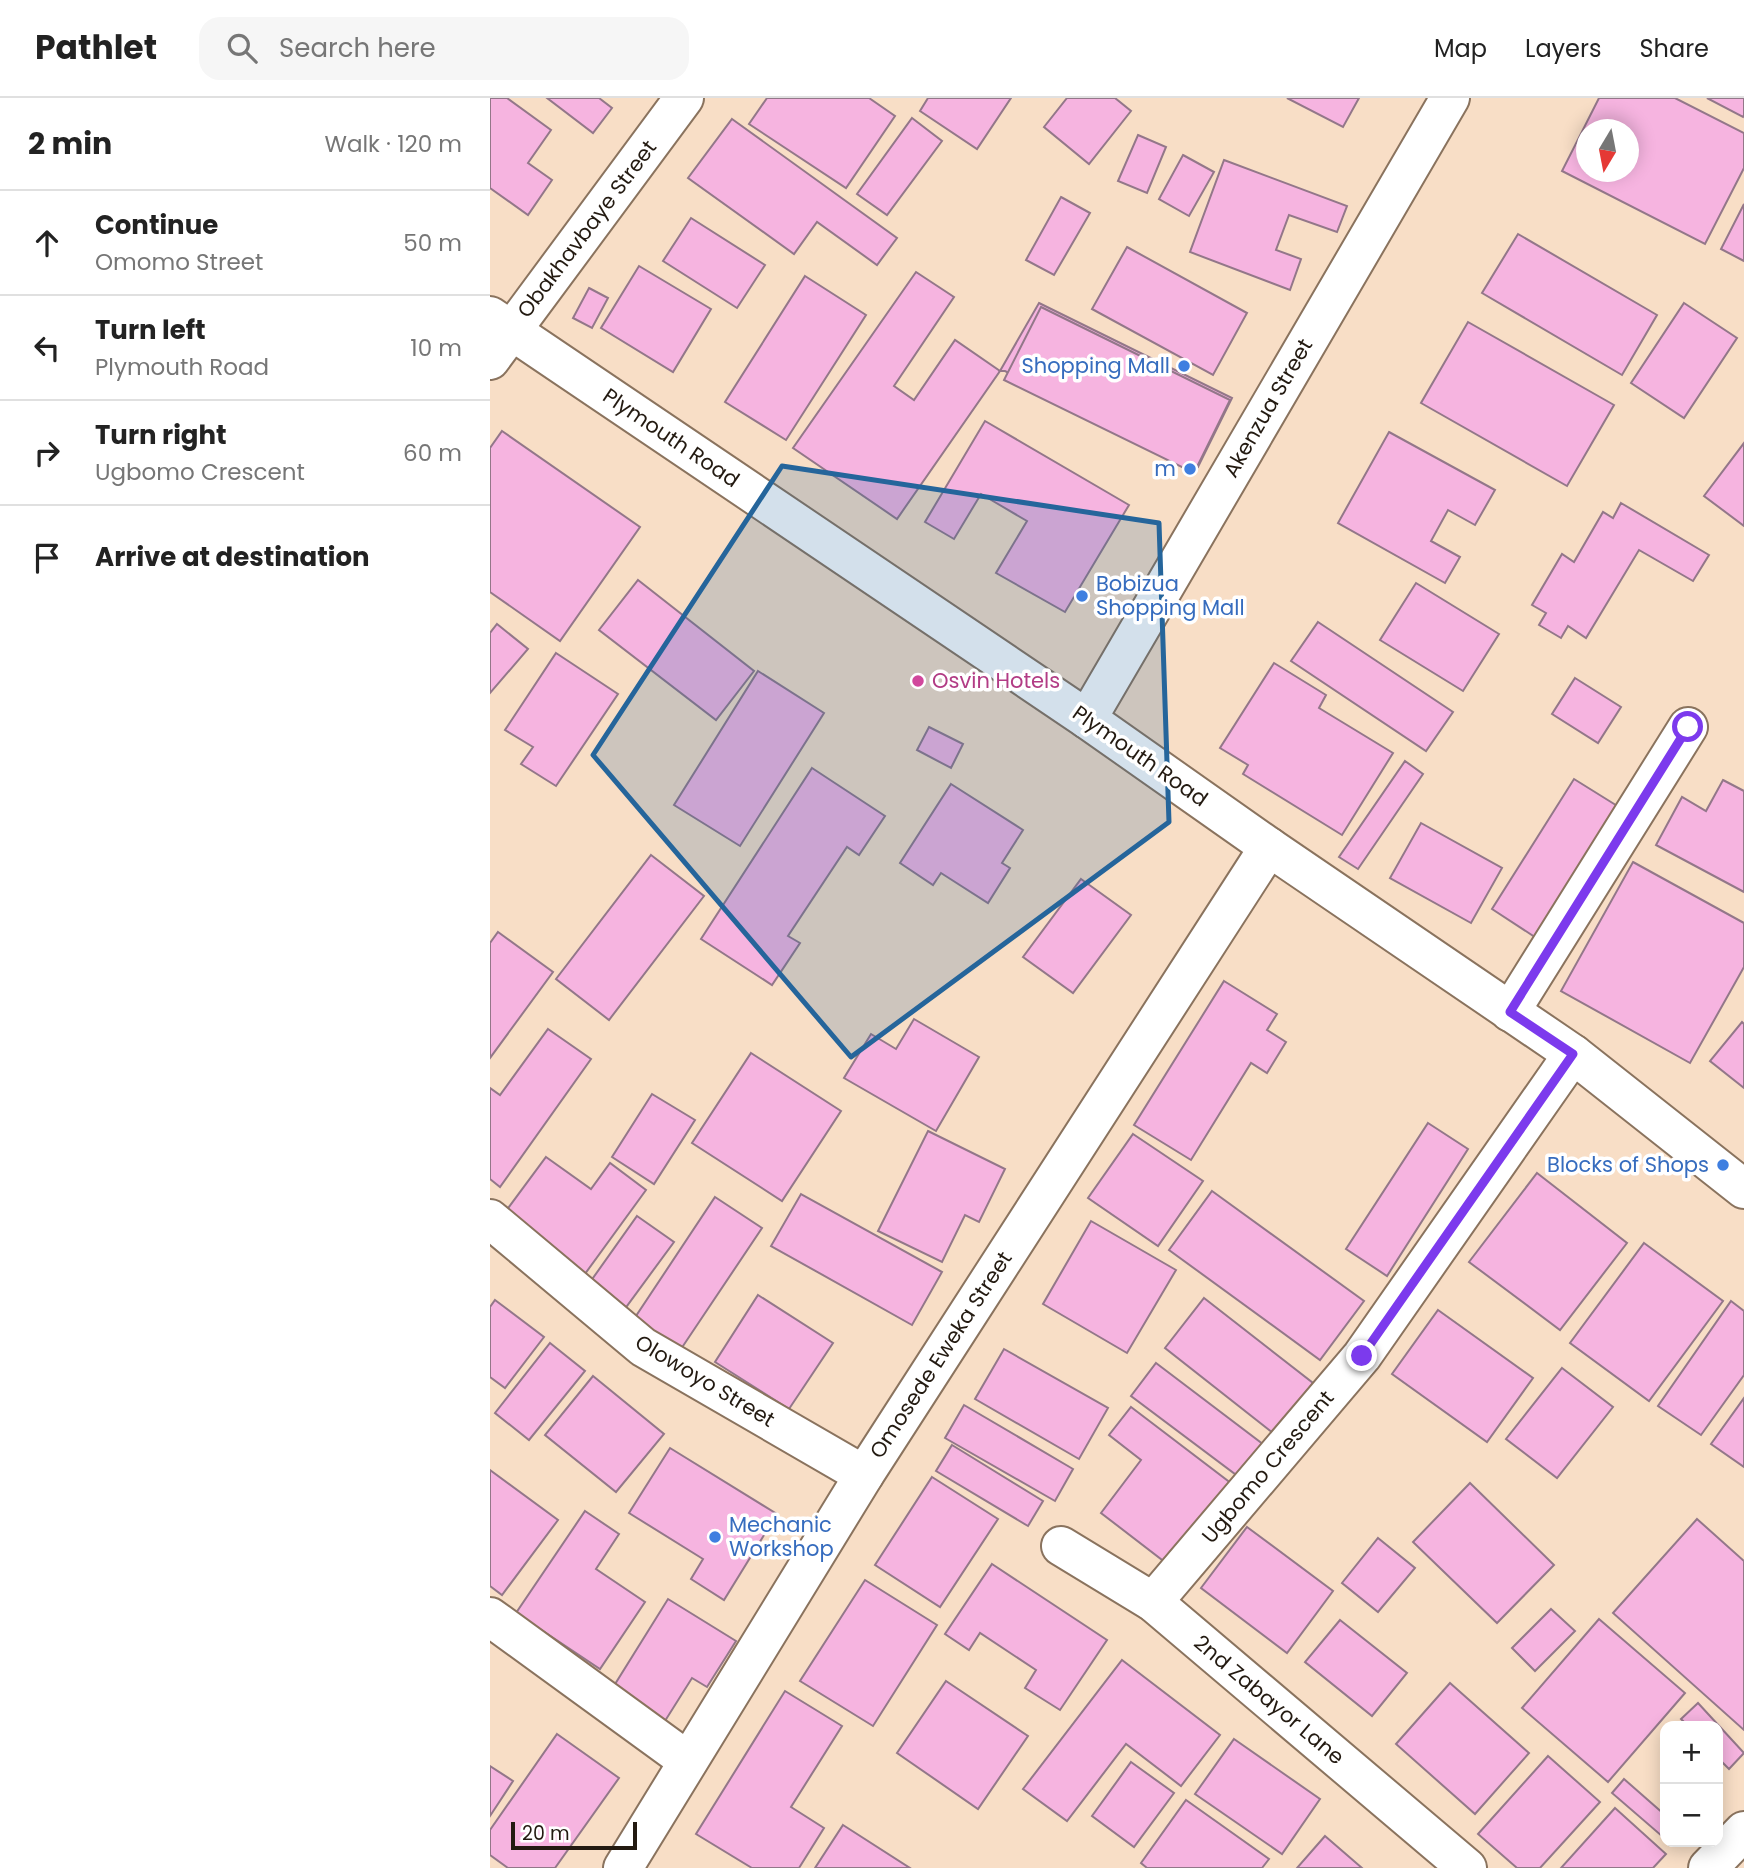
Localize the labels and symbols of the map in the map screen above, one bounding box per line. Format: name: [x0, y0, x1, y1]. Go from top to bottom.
north arrow: [1576, 119, 1639, 182]
street label: Obakhavbaye Street: [510, 134, 663, 323]
street label: Akenzua Street: [1216, 333, 1319, 482]
place label: Shopping Mall: [1021, 351, 1170, 380]
marker: Shopping Mall: [1176, 358, 1192, 374]
street label: Plymouth Road: [597, 381, 745, 494]
place label: m: [1154, 454, 1176, 483]
marker: m: [1182, 461, 1198, 477]
place label: Bobizua Shopping Mall: [1096, 569, 1245, 622]
marker: Bobizua Shopping Mall: [1074, 588, 1090, 604]
place label: Osvin Hotels: [932, 666, 1060, 695]
marker: Osvin Hotels: [910, 673, 926, 689]
street label: Plymouth Road: [1067, 698, 1214, 813]
route start: [1672, 711, 1703, 742]
place label: Blocks of Shops: [1547, 1150, 1709, 1179]
marker: Blocks of Shops: [1715, 1157, 1731, 1173]
street label: Omosede Eweka Street: [863, 1246, 1019, 1464]
street label: Olowoyo Street: [630, 1327, 781, 1434]
route end: [1346, 1340, 1377, 1371]
street label: Ugbomo Crescent: [1195, 1384, 1340, 1549]
place label: Mechanic Workshop: [729, 1510, 834, 1563]
marker: Mechanic Workshop: [707, 1529, 723, 1545]
street label: 2nd Zabayor Lane: [1188, 1628, 1351, 1771]
scale bar: [511, 1819, 637, 1851]

